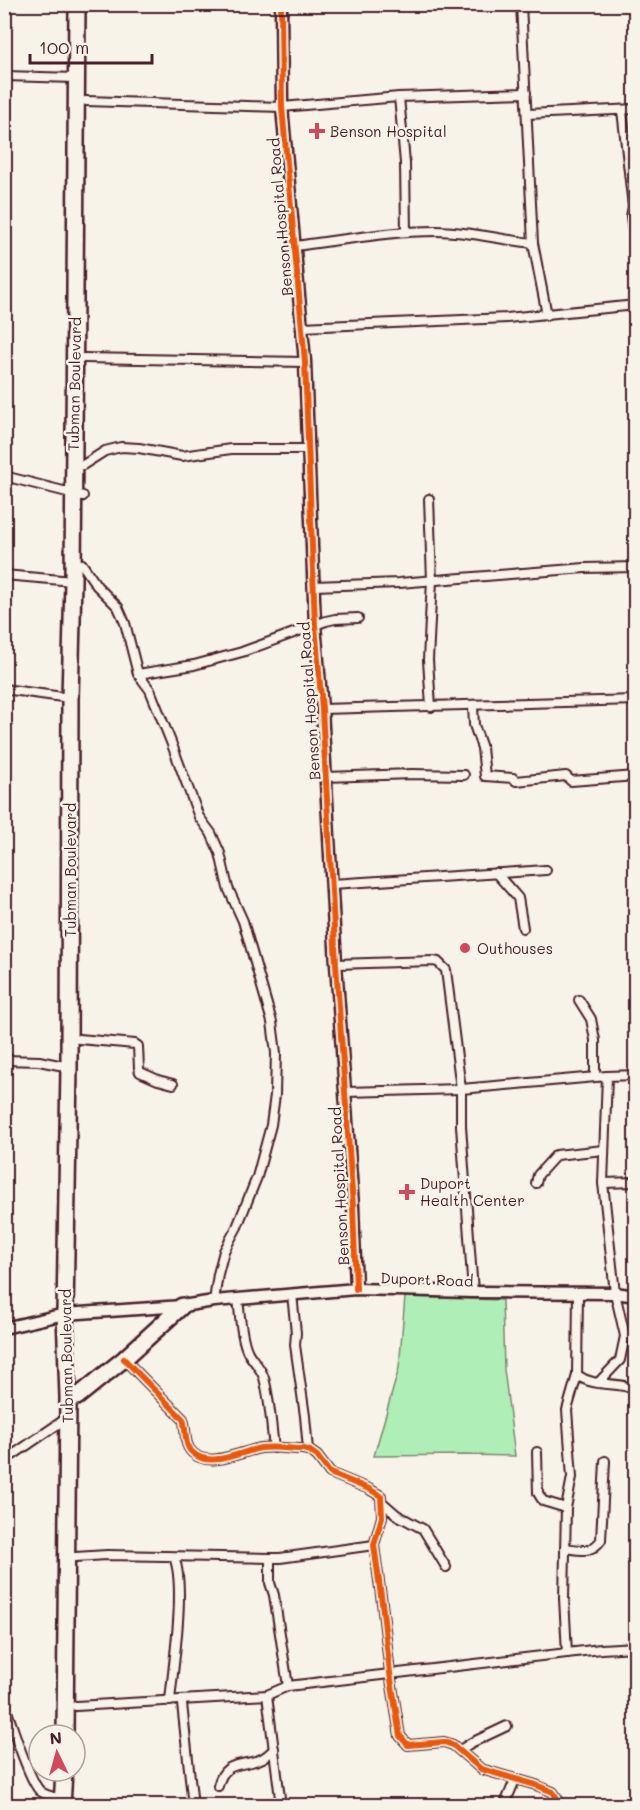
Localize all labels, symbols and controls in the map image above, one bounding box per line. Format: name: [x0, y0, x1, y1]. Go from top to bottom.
scale bar: [30, 27, 152, 65]
text: 100 m: [39, 35, 89, 59]
place label: Benson Hospital: [330, 121, 447, 141]
marker: Benson Hospital: [308, 122, 326, 140]
street label: Benson Hospital Road: [263, 137, 297, 297]
street label: Tubman Boulevard: [63, 317, 85, 451]
street label: Benson Hospital Road: [293, 621, 325, 781]
street label: Tubman Boulevard: [60, 803, 80, 937]
place label: Outhouses: [477, 938, 553, 958]
marker: Outhouses: [458, 941, 472, 955]
street label: Benson Hospital Road: [325, 1106, 353, 1266]
place label: Duport Health Center: [420, 1173, 525, 1210]
marker: Duport Health Center: [398, 1183, 416, 1201]
street label: Duport Road: [380, 1267, 474, 1291]
street label: Tubman Boulevard: [55, 1289, 77, 1423]
north arrow: [27, 1723, 87, 1783]
text: N: [49, 1727, 63, 1749]

